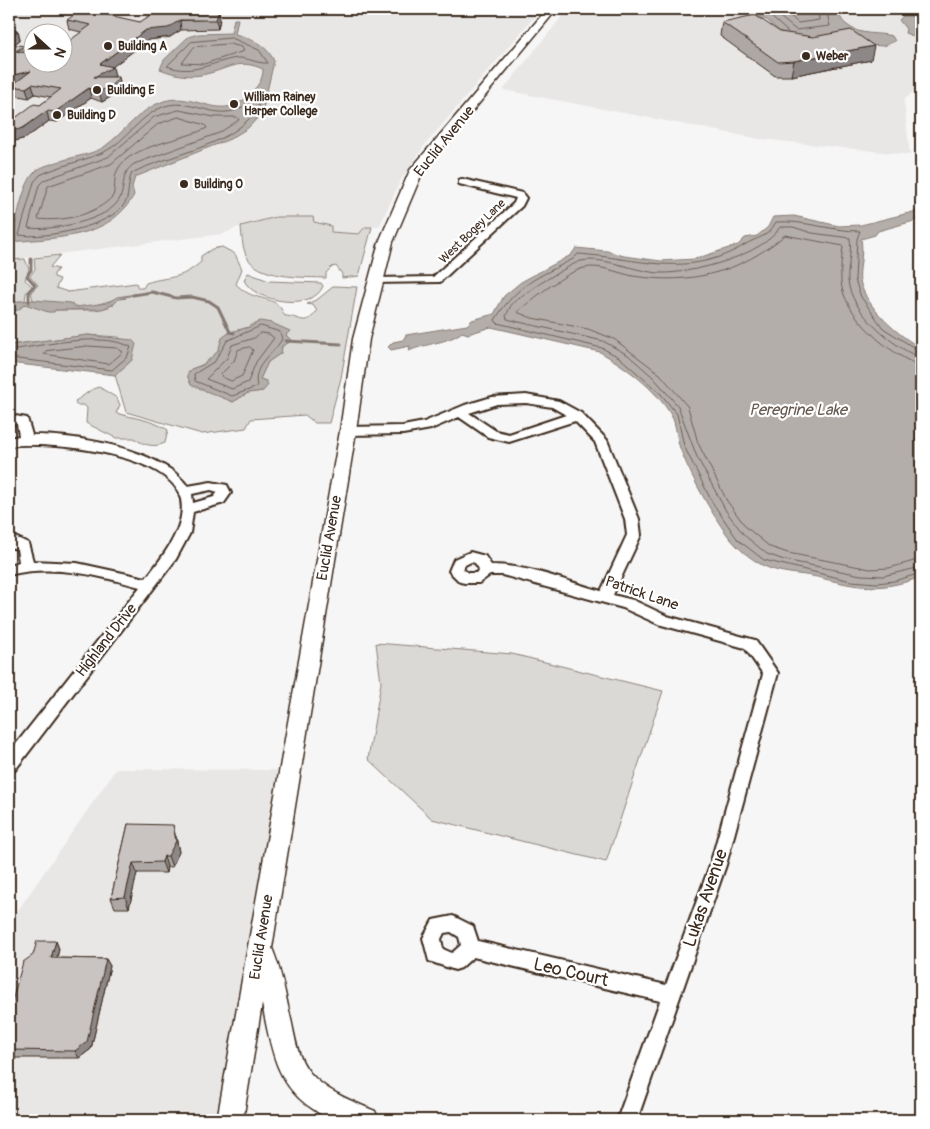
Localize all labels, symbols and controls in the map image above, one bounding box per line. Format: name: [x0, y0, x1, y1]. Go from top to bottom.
north arrow: [22, 22, 72, 72]
place label: Building A: [118, 39, 167, 54]
marker: Building A: [102, 40, 114, 52]
text: N: [50, 45, 69, 60]
place label: Weber: [816, 49, 849, 64]
marker: Weber: [800, 50, 812, 62]
place label: Building E: [107, 83, 155, 98]
marker: Building E: [91, 84, 103, 96]
place label: William Rainey Harper College: [244, 90, 318, 119]
marker: William Rainey Harper College: [228, 98, 240, 110]
street label: Euclid Avenue: [410, 101, 479, 181]
place label: Building D: [67, 108, 116, 123]
marker: Building D: [51, 109, 63, 121]
place label: Building O: [194, 177, 243, 192]
marker: Building O: [178, 178, 190, 190]
street label: West Bogey Lane: [436, 196, 509, 267]
water label: Peregrine Lake: [749, 400, 849, 420]
street label: Euclid Avenue: [313, 494, 346, 582]
street label: Patrick Lane: [603, 572, 682, 615]
street label: Highland Drive: [72, 599, 141, 681]
street label: Lukas Avenue: [678, 846, 733, 950]
street label: Euclid Avenue: [245, 893, 278, 981]
street label: Leo Court: [531, 953, 611, 992]

